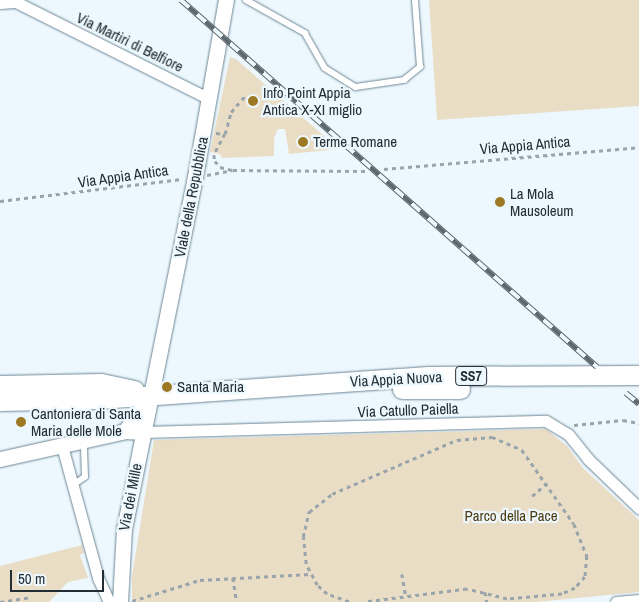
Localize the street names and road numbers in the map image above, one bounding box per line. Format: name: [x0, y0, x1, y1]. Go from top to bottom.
street label: Via Martiri di Belfiore: [74, 8, 186, 76]
street label: Via Appia Antica: [478, 132, 572, 158]
street label: Viale della Repubblica: [170, 135, 212, 259]
street label: Via Appia Antica: [76, 161, 170, 191]
road number: SS7: [455, 364, 487, 388]
street label: Via Appia Nuova: [349, 368, 443, 390]
street label: Via Catullo Paiella: [357, 399, 459, 421]
street label: Via dei Mille: [115, 462, 145, 532]

